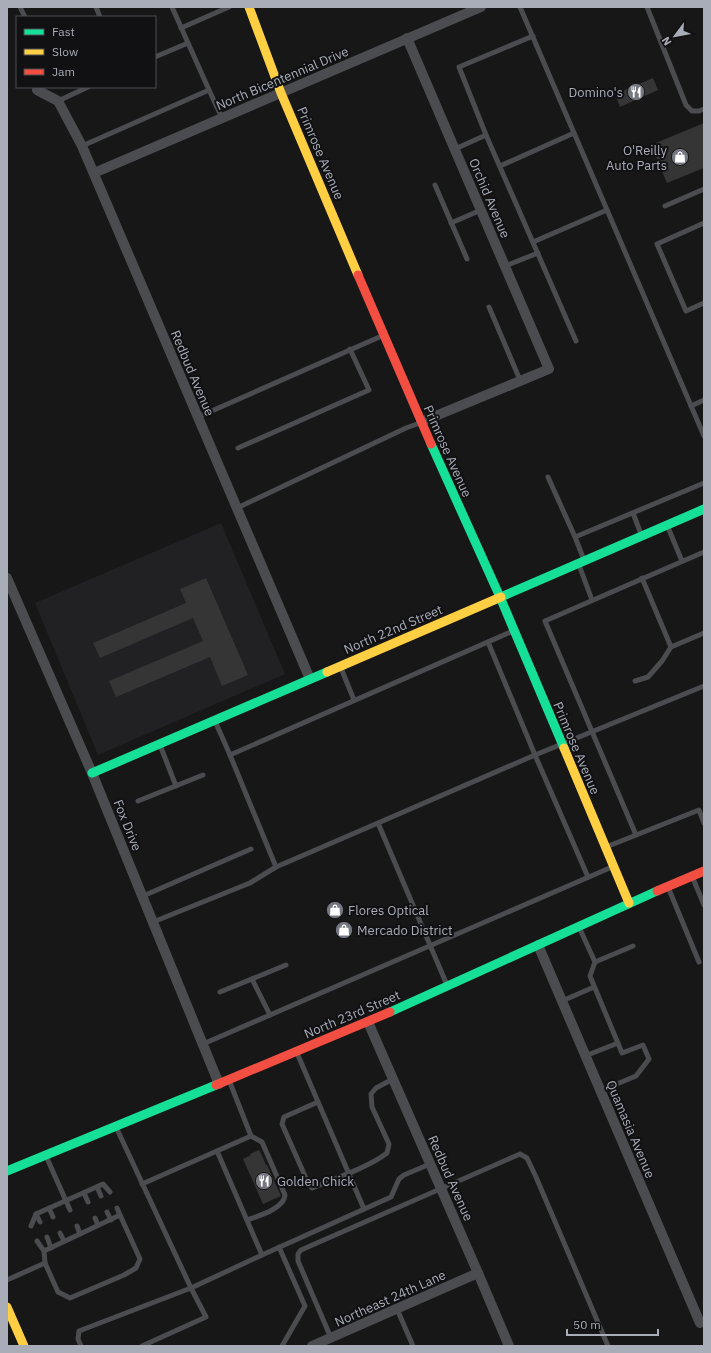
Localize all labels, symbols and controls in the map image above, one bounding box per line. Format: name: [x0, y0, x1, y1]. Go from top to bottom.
legend: [16, 16, 156, 88]
north arrow: [655, 16, 695, 56]
text: Fast: [52, 24, 75, 39]
text: N: [658, 34, 675, 48]
street label: North Bicentennial Drive: [213, 43, 351, 114]
text: Slow: [52, 44, 78, 59]
text: Jam: [52, 64, 75, 79]
restaurant icon: Domino's: [626, 82, 646, 102]
place label: Domino's: [569, 84, 623, 101]
street label: Primrose Avenue: [293, 104, 348, 202]
place label: O'Reilly Auto Parts: [606, 142, 667, 174]
shop icon: O'Reilly Auto Parts: [670, 147, 690, 167]
street label: Orchid Avenue: [465, 156, 514, 241]
street label: Redbud Avenue: [167, 328, 218, 419]
street label: Primrose Avenue: [420, 402, 475, 500]
street label: North 22nd Street: [341, 601, 445, 658]
street label: Primrose Avenue: [549, 699, 604, 797]
street label: Fox Drive: [110, 797, 146, 853]
shop icon: Flores Optical: [325, 900, 345, 920]
place label: Flores Optical: [348, 902, 429, 919]
shop icon: Mercado District: [334, 920, 354, 940]
place label: Mercado District: [357, 922, 453, 939]
street label: North 23rd Street: [302, 987, 403, 1042]
street label: Quamasia Avenue: [602, 1078, 659, 1181]
street label: Redbud Avenue: [424, 1133, 477, 1224]
restaurant icon: Golden Chick: [254, 1171, 274, 1191]
place label: Golden Chick: [277, 1173, 354, 1190]
street label: Northeast 24th Lane: [332, 1266, 448, 1331]
scale bar: [567, 1311, 658, 1337]
text: 50 m: [573, 1317, 601, 1332]

